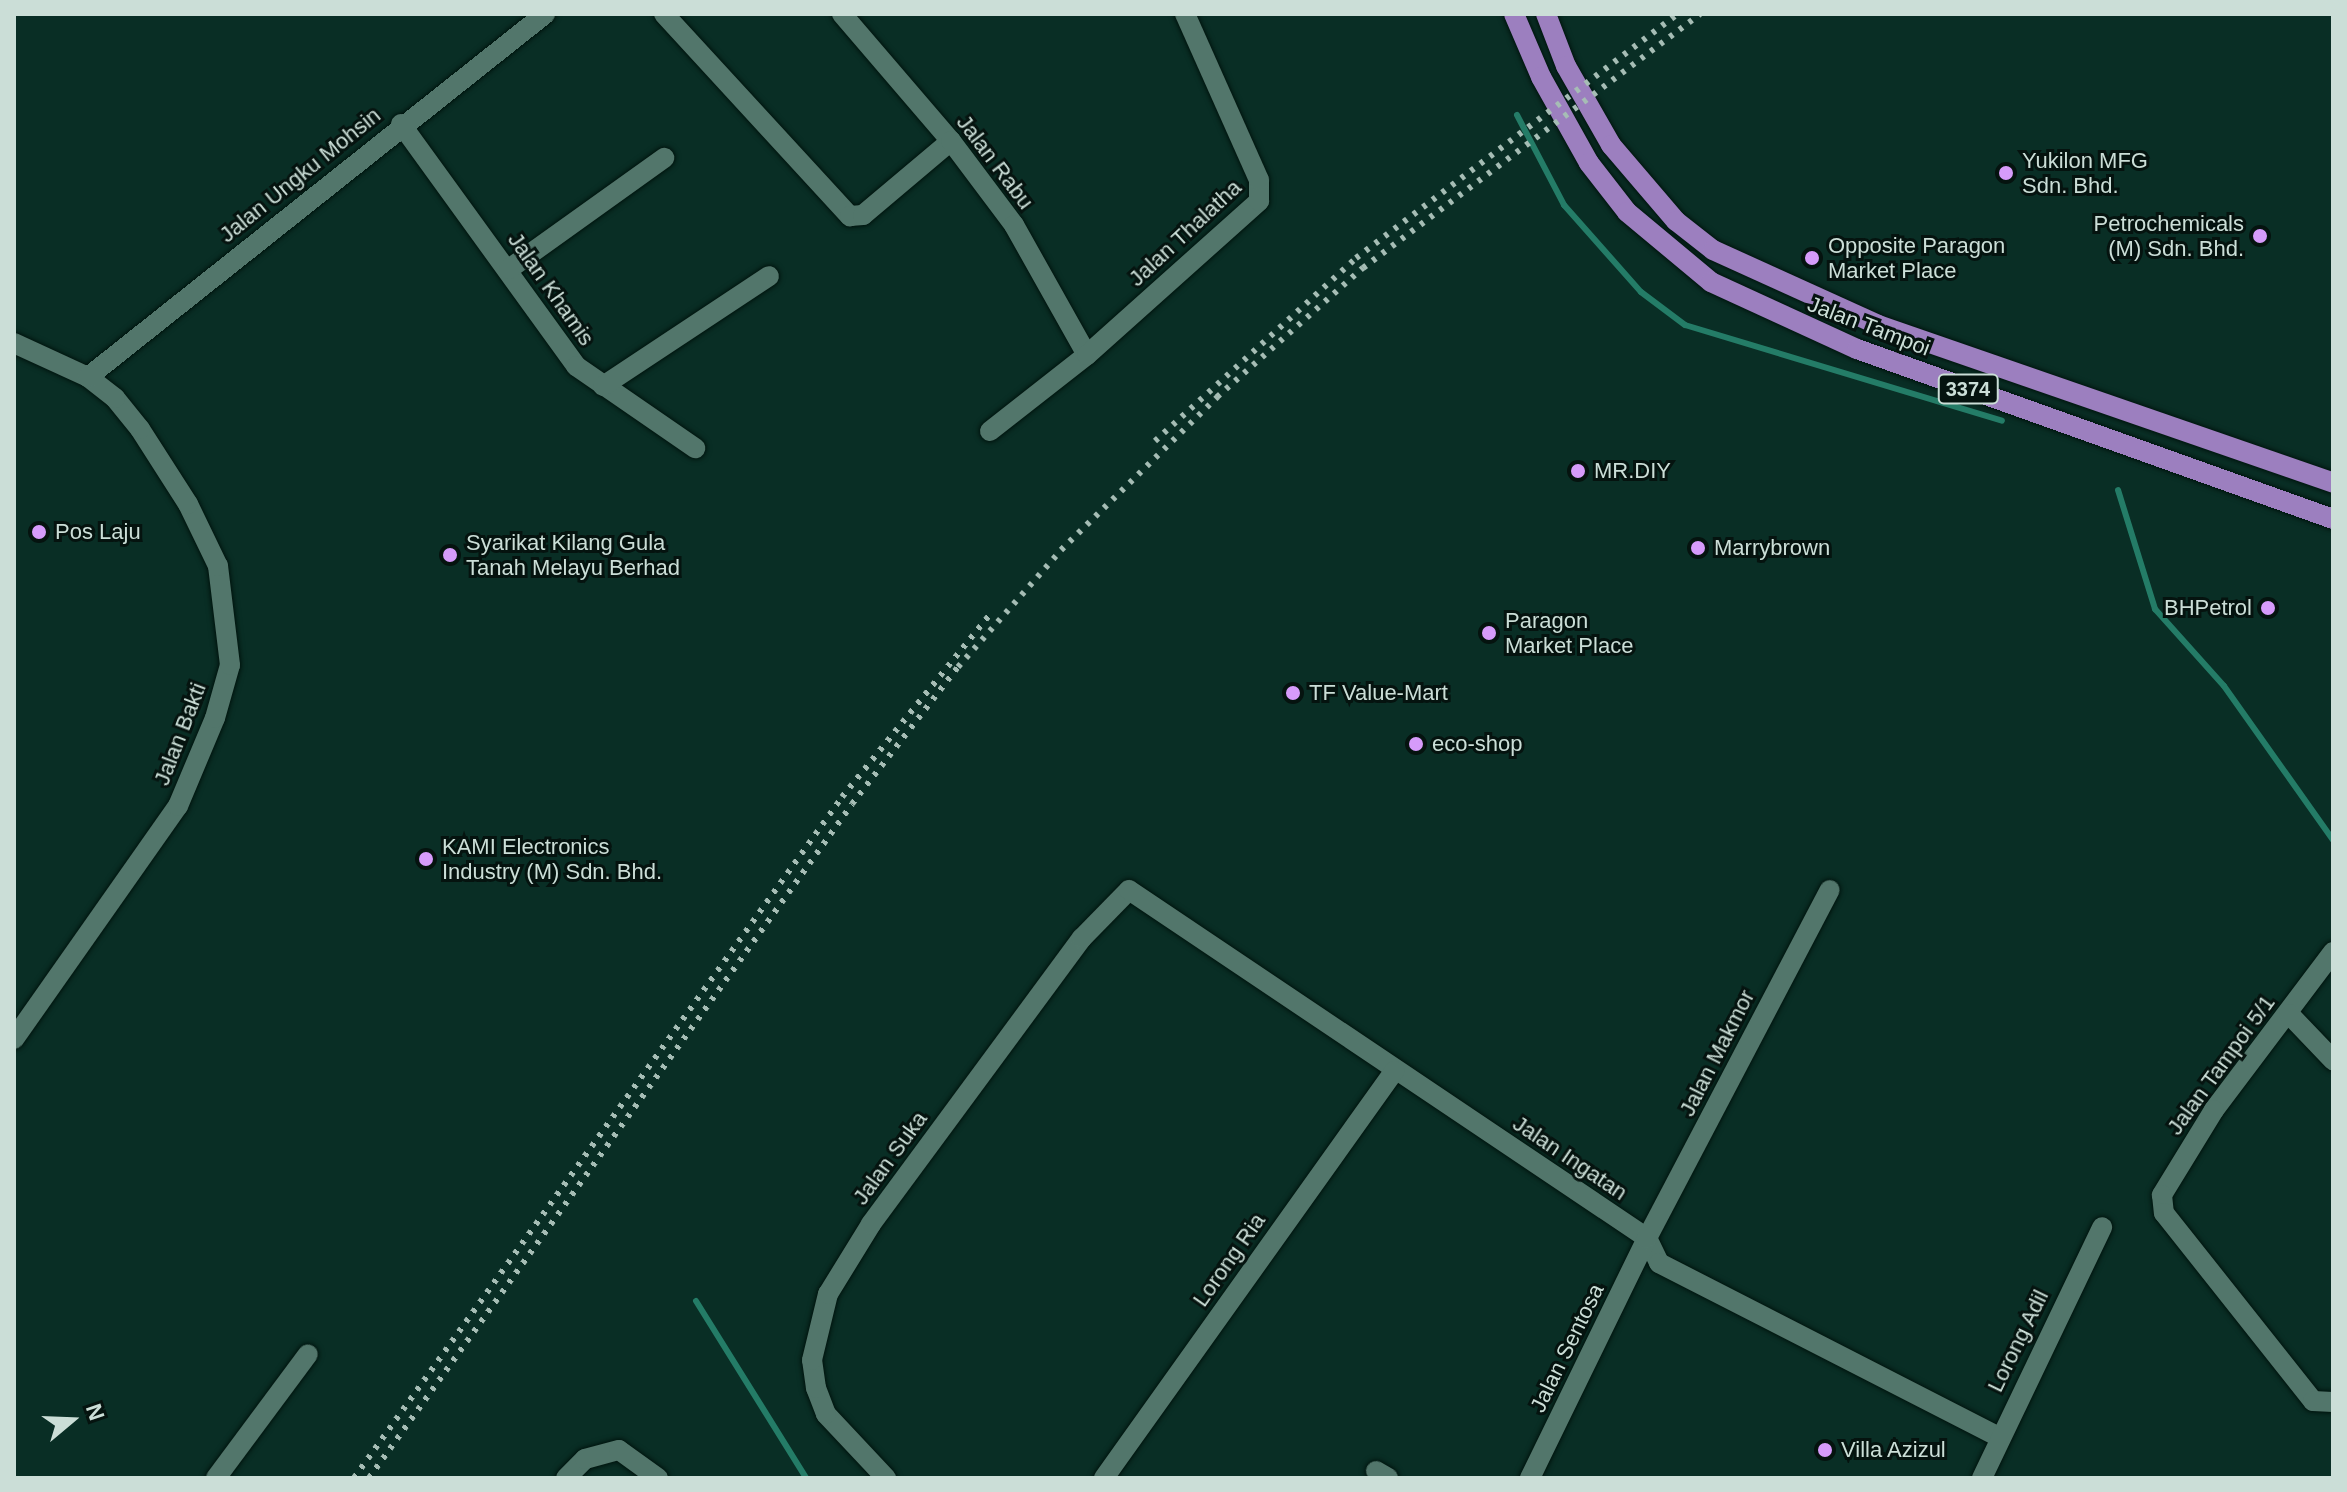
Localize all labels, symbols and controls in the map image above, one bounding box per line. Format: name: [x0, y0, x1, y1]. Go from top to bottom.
street label: Jalan Ungku Mohsin: [214, 102, 386, 248]
street label: Jalan Rabu: [951, 110, 1039, 214]
place label: Yukilon MFG Sdn. Bhd.: [2022, 147, 2148, 198]
marker: Yukilon MFG Sdn. Bhd.: [1997, 164, 2015, 182]
street label: Jalan Thalatha: [1123, 174, 1247, 292]
place label: Petrochemicals (M) Sdn. Bhd.: [2094, 210, 2244, 262]
street label: Jalan Khamis: [502, 227, 600, 351]
marker: Petrochemicals (M) Sdn. Bhd.: [2251, 227, 2269, 245]
place label: Opposite Paragon Market Place: [1828, 232, 2005, 284]
marker: Opposite Paragon Market Place: [1803, 249, 1821, 267]
street label: Jalan Tampoi: [1804, 290, 1934, 362]
road number: 3374: [1936, 373, 2000, 405]
place label: MR.DIY: [1594, 458, 1671, 484]
marker: MR.DIY: [1569, 462, 1587, 480]
place label: Pos Laju: [55, 519, 141, 545]
marker: Pos Laju: [30, 523, 48, 541]
place label: Syarikat Kilang Gula Tanah Melayu Berhad: [466, 529, 680, 580]
place label: Marrybrown: [1714, 535, 1830, 561]
marker: Marrybrown: [1689, 539, 1707, 557]
marker: Syarikat Kilang Gula Tanah Melayu Berhad: [441, 546, 459, 564]
place label: BHPetrol: [2164, 595, 2252, 621]
marker: BHPetrol: [2259, 599, 2277, 617]
place label: Paragon Market Place: [1505, 607, 1633, 658]
marker: Paragon Market Place: [1480, 624, 1498, 642]
street label: Jalan Bakti: [148, 679, 212, 789]
place label: TF Value-Mart: [1309, 680, 1448, 706]
marker: TF Value-Mart: [1284, 684, 1302, 702]
place label: eco-shop: [1432, 731, 1523, 757]
marker: eco-shop: [1407, 735, 1425, 753]
place label: KAMI Electronics Industry (M) Sdn. Bhd.: [442, 833, 662, 884]
marker: KAMI Electronics Industry (M) Sdn. Bhd.: [417, 850, 435, 868]
street label: Jalan Makmor: [1674, 985, 1760, 1121]
street label: Jalan Tampoi 5/1: [2161, 990, 2281, 1140]
street label: Jalan Suka: [847, 1106, 933, 1210]
street label: Jalan Ingatan: [1508, 1110, 1632, 1206]
street label: Lorong Ria: [1187, 1208, 1271, 1312]
street label: Jalan Sentosa: [1525, 1280, 1609, 1416]
street label: Lorong Adil: [1982, 1285, 2054, 1397]
north arrow: [32, 1380, 112, 1460]
text: N: [81, 1400, 110, 1424]
place label: Villa Azizul: [1841, 1437, 1947, 1463]
marker: Villa Azizul: [1816, 1441, 1834, 1459]

